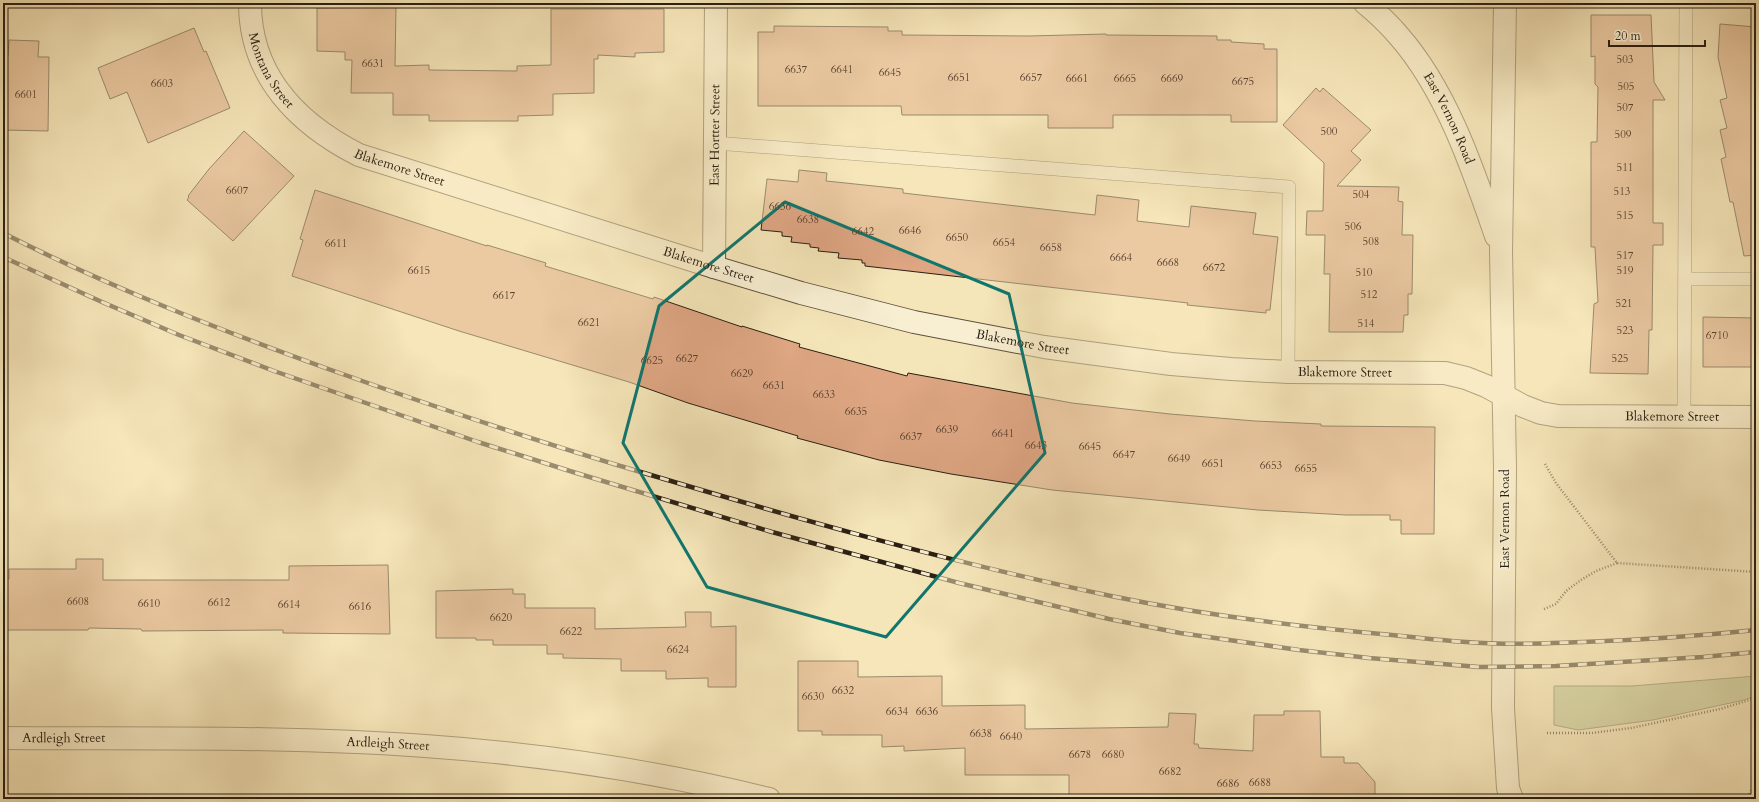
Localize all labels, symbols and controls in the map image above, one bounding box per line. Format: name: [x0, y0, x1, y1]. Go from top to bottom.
scale bar: [1609, 22, 1705, 48]
text: 20 m: [1615, 28, 1642, 44]
street label: Montana Street: [244, 31, 298, 112]
house number: 503: [1617, 52, 1634, 67]
house number: 6631: [362, 56, 384, 71]
house number: 6637: [785, 62, 808, 77]
house number: 6641: [831, 62, 853, 77]
house number: 6645: [879, 65, 901, 80]
street label: East Vernon Road: [1419, 69, 1478, 167]
house number: 6651: [948, 70, 970, 85]
house number: 6657: [1020, 70, 1043, 85]
house number: 6661: [1066, 71, 1088, 86]
house number: 6665: [1114, 71, 1136, 86]
house number: 6669: [1161, 71, 1184, 86]
house number: 6675: [1232, 74, 1254, 89]
house number: 6603: [151, 76, 174, 91]
house number: 505: [1618, 79, 1634, 94]
street label: East Hortter Street: [706, 84, 724, 186]
house number: 6601: [15, 87, 37, 102]
house number: 507: [1617, 100, 1634, 115]
house number: 500: [1321, 124, 1338, 139]
house number: 509: [1615, 127, 1632, 142]
street label: Blakemore Street: [351, 145, 447, 190]
house number: 511: [1617, 160, 1633, 175]
house number: 6607: [226, 183, 249, 198]
house number: 513: [1614, 184, 1631, 199]
house number: 504: [1353, 187, 1370, 202]
house number: 6636: [769, 199, 792, 214]
house number: 515: [1617, 208, 1633, 223]
house number: 6638: [797, 212, 819, 227]
house number: 506: [1345, 219, 1362, 234]
house number: 6646: [899, 223, 922, 238]
house number: 6642: [852, 224, 875, 239]
house number: 6650: [946, 230, 969, 245]
house number: 508: [1363, 234, 1379, 249]
house number: 6654: [993, 235, 1016, 250]
house number: 6611: [325, 236, 347, 251]
house number: 6658: [1040, 240, 1062, 255]
street label: Blakemore Street: [661, 242, 756, 287]
house number: 517: [1617, 248, 1634, 263]
house number: 6664: [1110, 250, 1133, 265]
house number: 6668: [1157, 255, 1179, 270]
house number: 6672: [1203, 260, 1226, 275]
house number: 6615: [408, 263, 430, 278]
house number: 519: [1617, 263, 1634, 278]
house number: 510: [1356, 265, 1373, 280]
house number: 512: [1361, 287, 1378, 302]
house number: 6617: [493, 288, 516, 303]
house number: 521: [1616, 296, 1632, 311]
house number: 6621: [578, 315, 600, 330]
house number: 514: [1358, 316, 1375, 331]
house number: 523: [1617, 323, 1634, 338]
street label: Blakemore Street: [975, 325, 1070, 359]
house number: 6710: [1706, 328, 1729, 343]
house number: 6627: [676, 351, 699, 366]
house number: 525: [1612, 351, 1628, 366]
house number: 6625: [641, 353, 663, 368]
street label: Blakemore Street: [1298, 363, 1392, 382]
house number: 6629: [731, 366, 754, 381]
house number: 6631: [763, 378, 785, 393]
house number: 6633: [813, 387, 836, 402]
house number: 6635: [845, 404, 867, 419]
street label: Blakemore Street: [1625, 407, 1719, 426]
house number: 6639: [936, 422, 959, 437]
house number: 6641: [992, 426, 1014, 441]
house number: 6637: [900, 429, 923, 444]
house number: 6643: [1025, 438, 1048, 453]
house number: 6645: [1079, 439, 1101, 454]
house number: 6647: [1113, 447, 1136, 462]
house number: 6649: [1168, 451, 1191, 466]
house number: 6651: [1202, 456, 1224, 471]
house number: 6653: [1260, 458, 1283, 473]
house number: 6655: [1295, 461, 1317, 476]
street label: East Vernon Road: [1496, 469, 1514, 569]
house number: 6608: [67, 594, 89, 609]
house number: 6612: [208, 595, 231, 610]
house number: 6610: [138, 596, 161, 611]
house number: 6614: [278, 597, 301, 612]
house number: 6616: [349, 599, 372, 614]
house number: 6620: [490, 610, 513, 625]
house number: 6622: [560, 624, 583, 639]
house number: 6624: [667, 642, 690, 657]
house number: 6632: [832, 683, 855, 698]
house number: 6630: [802, 689, 825, 704]
house number: 6634: [886, 704, 909, 719]
house number: 6636: [916, 704, 939, 719]
house number: 6638: [970, 726, 992, 741]
street label: Ardleigh Street: [22, 729, 105, 747]
house number: 6640: [1000, 729, 1023, 744]
street label: Ardleigh Street: [346, 733, 430, 755]
house number: 6678: [1069, 747, 1091, 762]
house number: 6680: [1102, 747, 1125, 762]
house number: 6682: [1159, 764, 1182, 779]
house number: 6688: [1249, 775, 1271, 790]
house number: 6686: [1217, 776, 1240, 791]

